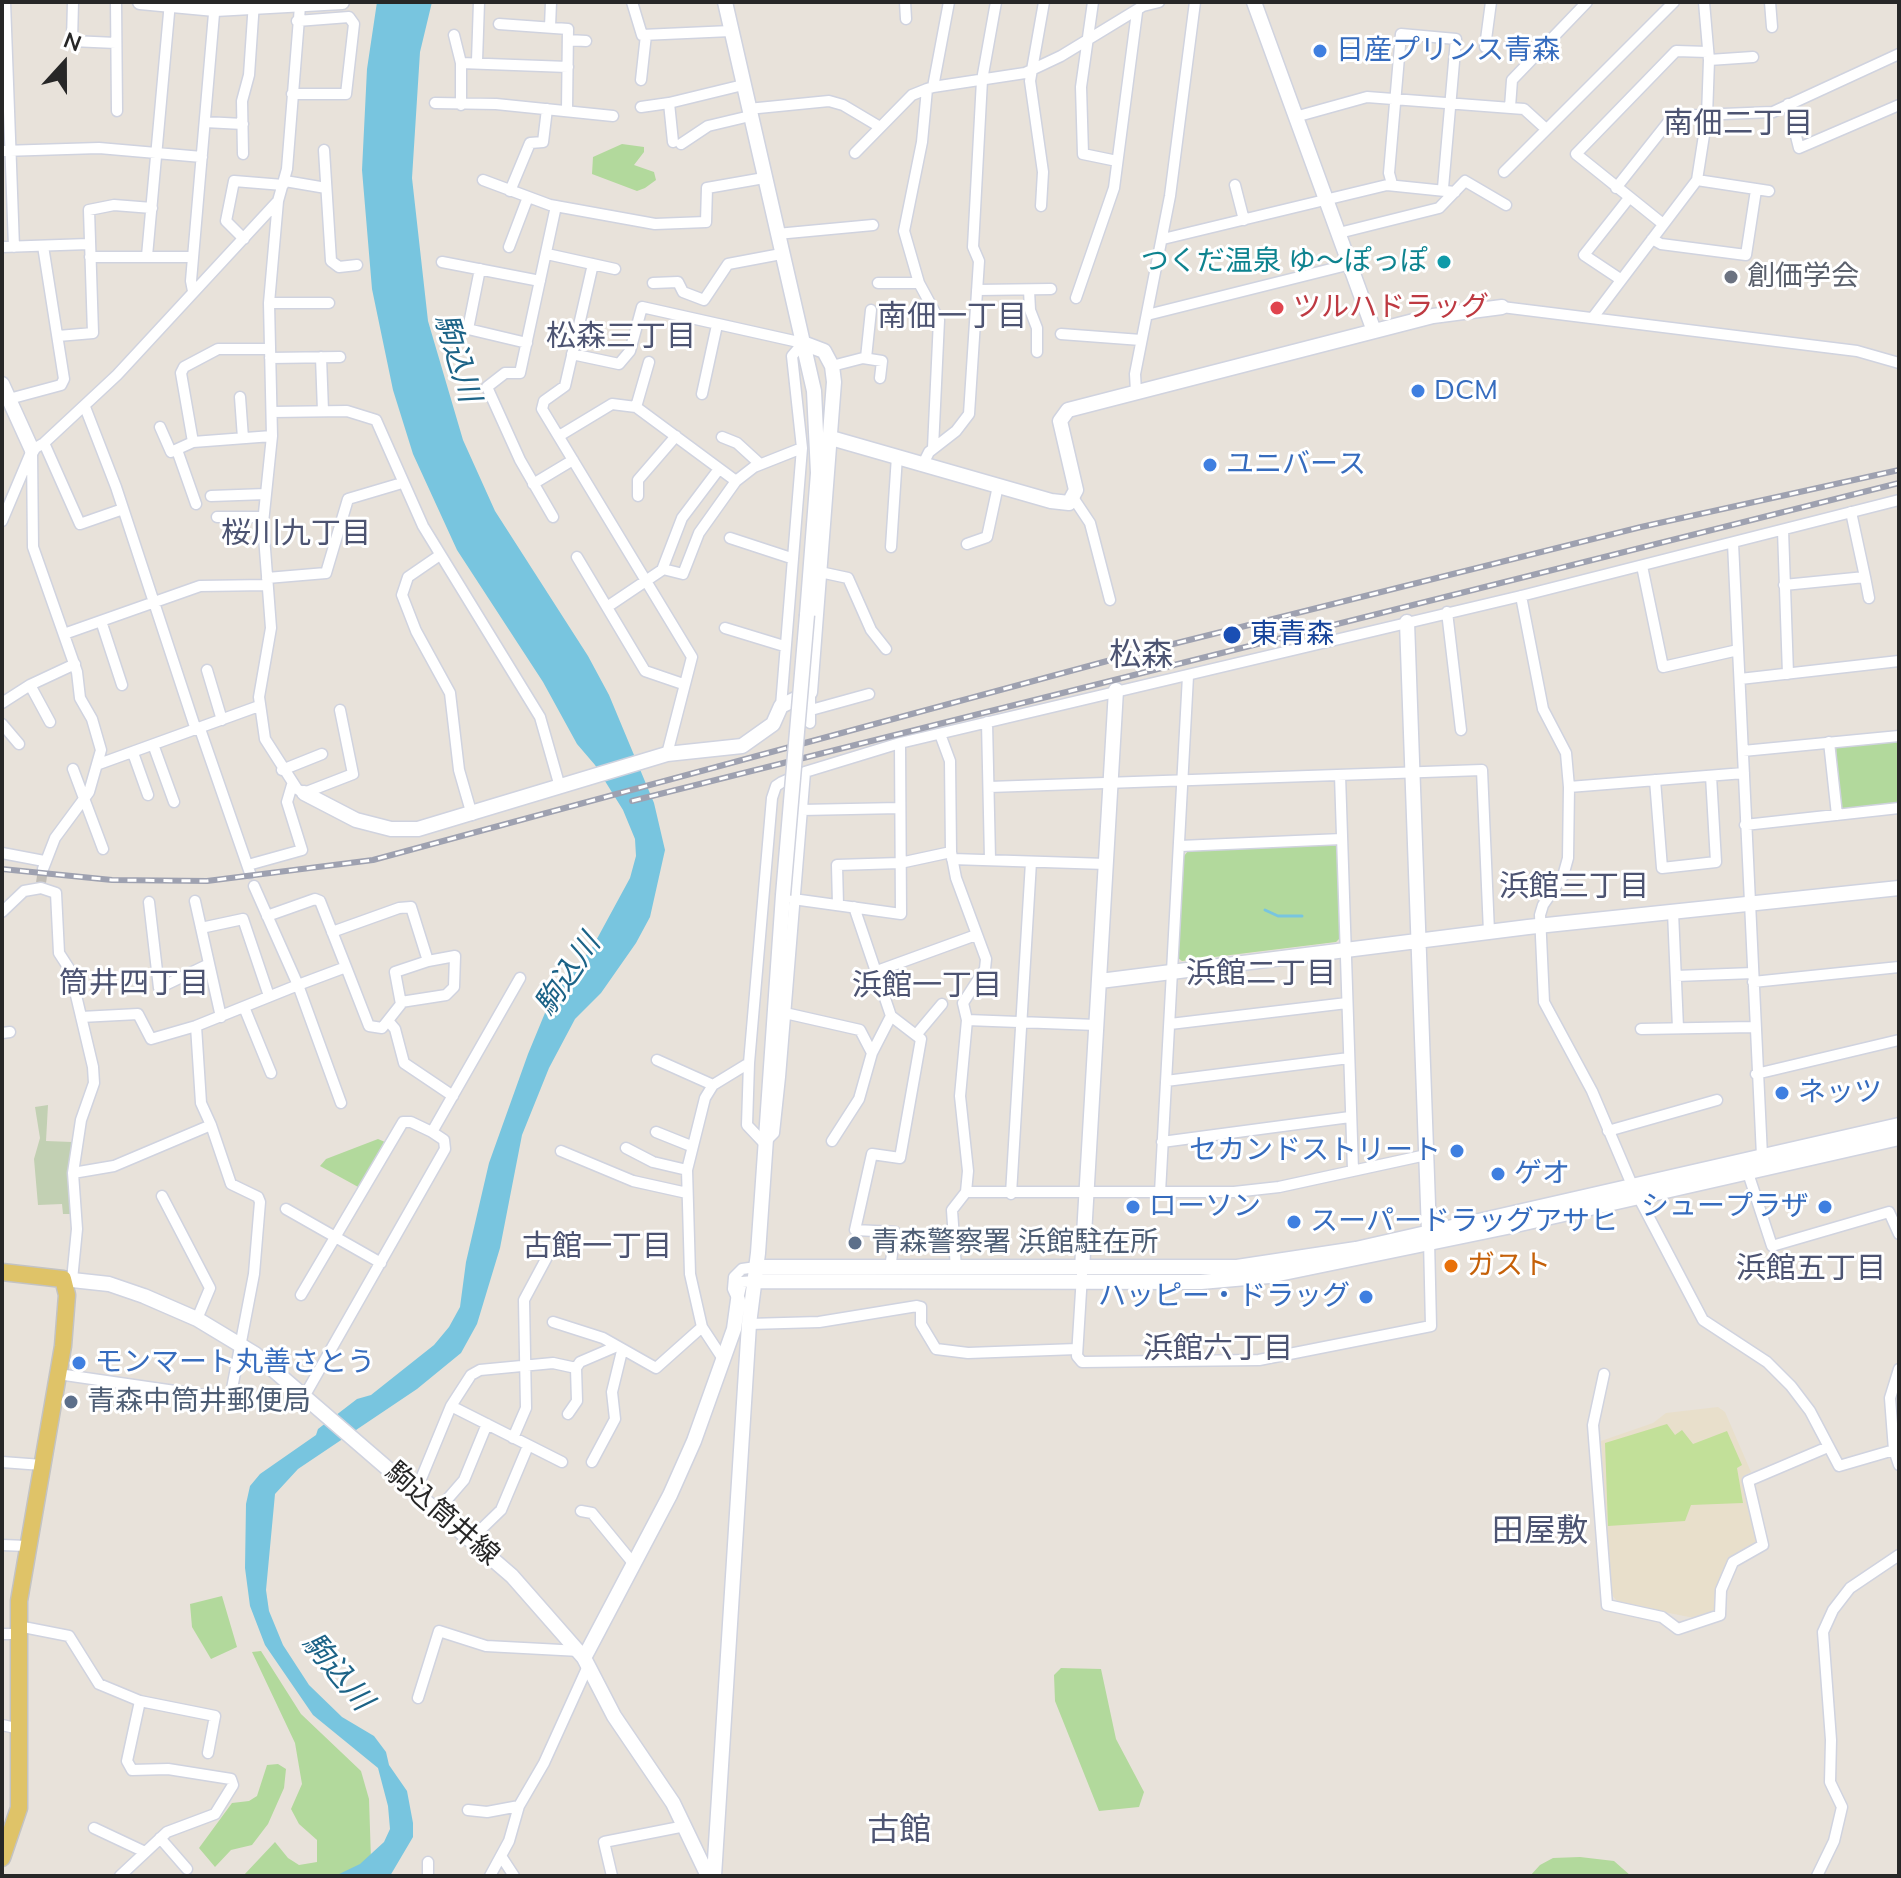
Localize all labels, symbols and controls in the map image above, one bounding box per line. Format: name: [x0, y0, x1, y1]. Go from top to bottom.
north arrow: [24, 24, 104, 104]
text: N: [60, 26, 85, 58]
place label: 日産プリンス青森: [1336, 34, 1560, 68]
marker: 日産プリンス青森: [1311, 42, 1329, 60]
district label: 南佃二丁目: [1663, 106, 1813, 142]
place label: つくだ温泉 ゆ～ぽっぽ: [1141, 245, 1428, 279]
marker: つくだ温泉 ゆ～ぽっぽ: [1435, 253, 1453, 271]
place label: 創価学会: [1747, 260, 1859, 294]
marker: 創価学会: [1722, 268, 1740, 286]
place label: ツルハドラッグ: [1293, 291, 1489, 325]
district label: 南佃一丁目: [877, 299, 1027, 335]
marker: ツルハドラッグ: [1268, 299, 1286, 317]
water label: 駒込川: [427, 310, 487, 406]
district label: 松森三丁目: [546, 319, 696, 355]
place label: DCM: [1434, 374, 1498, 408]
marker: DCM: [1409, 382, 1427, 400]
place label: ユニバース: [1226, 448, 1366, 482]
marker: ユニバース: [1201, 456, 1219, 474]
district label: 桜川九丁目: [221, 516, 371, 552]
place label: 東青森: [1250, 618, 1334, 652]
marker: 東青森: [1221, 624, 1243, 646]
district label: 松森: [1109, 636, 1173, 674]
district label: 浜館三丁目: [1499, 869, 1649, 905]
water label: 駒込川: [528, 928, 608, 1022]
district label: 浜館二丁目: [1186, 956, 1336, 992]
district label: 筒井四丁目: [59, 966, 209, 1002]
district label: 浜館一丁目: [852, 968, 1002, 1004]
place label: ネッツ: [1798, 1076, 1882, 1110]
marker: ネッツ: [1773, 1084, 1791, 1102]
place label: セカンドストリート: [1189, 1134, 1441, 1168]
marker: セカンドストリート: [1448, 1142, 1466, 1160]
place label: ゲオ: [1514, 1157, 1570, 1191]
marker: ゲオ: [1489, 1165, 1507, 1183]
place label: ローソン: [1149, 1190, 1261, 1224]
place label: シュープラザ: [1641, 1190, 1809, 1224]
marker: ローソン: [1124, 1198, 1142, 1216]
marker: シュープラザ: [1816, 1198, 1834, 1216]
place label: スーパードラッグアサヒ: [1310, 1205, 1618, 1239]
marker: スーパードラッグアサヒ: [1285, 1213, 1303, 1231]
place label: 青森警察署 浜館駐在所: [871, 1226, 1158, 1260]
district label: 古館一丁目: [522, 1229, 672, 1265]
marker: 青森警察署 浜館駐在所: [846, 1234, 864, 1252]
place label: ガスト: [1467, 1249, 1551, 1283]
district label: 浜館五丁目: [1736, 1251, 1886, 1287]
marker: ガスト: [1442, 1257, 1460, 1275]
place label: ハッピー・ドラッグ: [1098, 1280, 1350, 1314]
marker: ハッピー・ドラッグ: [1357, 1288, 1375, 1306]
district label: 浜館六丁目: [1143, 1331, 1293, 1367]
place label: モンマート丸善さとう: [95, 1346, 375, 1380]
marker: モンマート丸善さとう: [70, 1354, 88, 1372]
place label: 青森中筒井郵便局: [87, 1385, 311, 1419]
marker: 青森中筒井郵便局: [62, 1393, 80, 1411]
street label: 駒込筒井線: [378, 1455, 506, 1573]
district label: 田屋敷: [1492, 1512, 1588, 1550]
water label: 駒込川: [294, 1626, 380, 1718]
district label: 古館: [867, 1811, 931, 1849]

